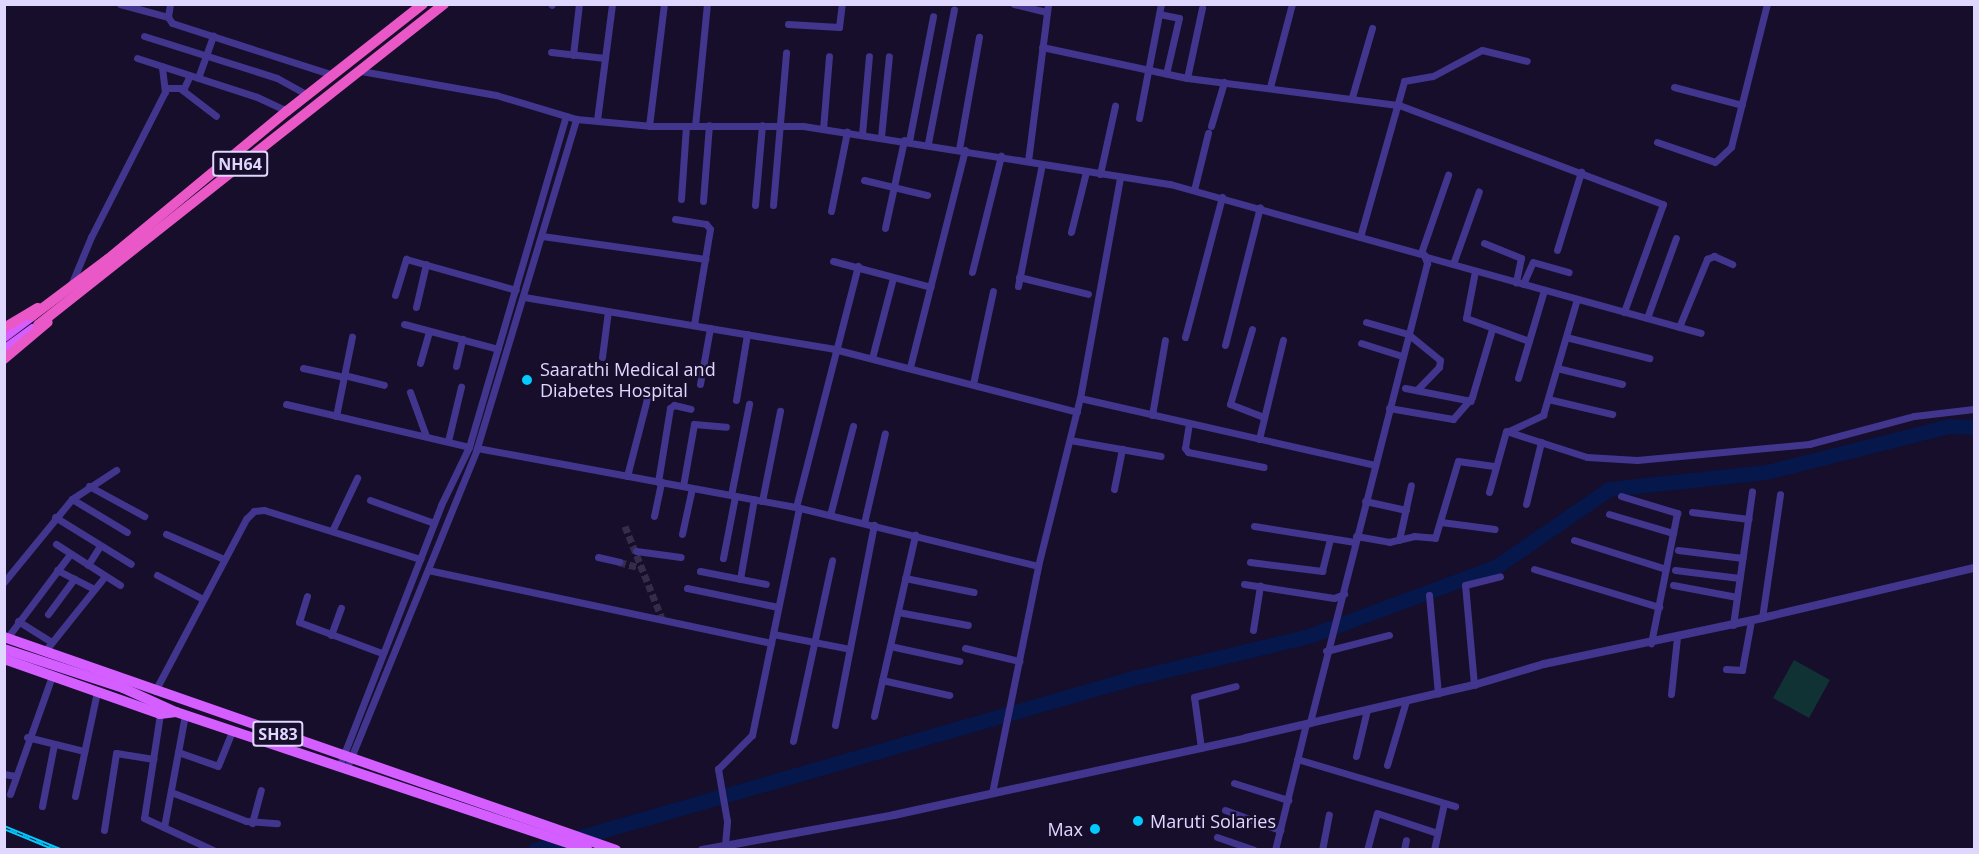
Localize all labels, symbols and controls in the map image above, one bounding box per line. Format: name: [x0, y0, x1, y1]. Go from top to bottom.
road number: NH64: [212, 151, 268, 177]
place label: Saarathi Medical and Diabetes Hospital: [540, 359, 716, 401]
marker: Saarathi Medical and Diabetes Hospital: [518, 371, 536, 389]
road number: SH83: [251, 721, 305, 747]
place label: Maruti Solaries: [1150, 810, 1276, 832]
marker: Maruti Solaries: [1131, 814, 1145, 828]
place label: Max: [1047, 818, 1083, 840]
marker: Max: [1088, 822, 1102, 836]

